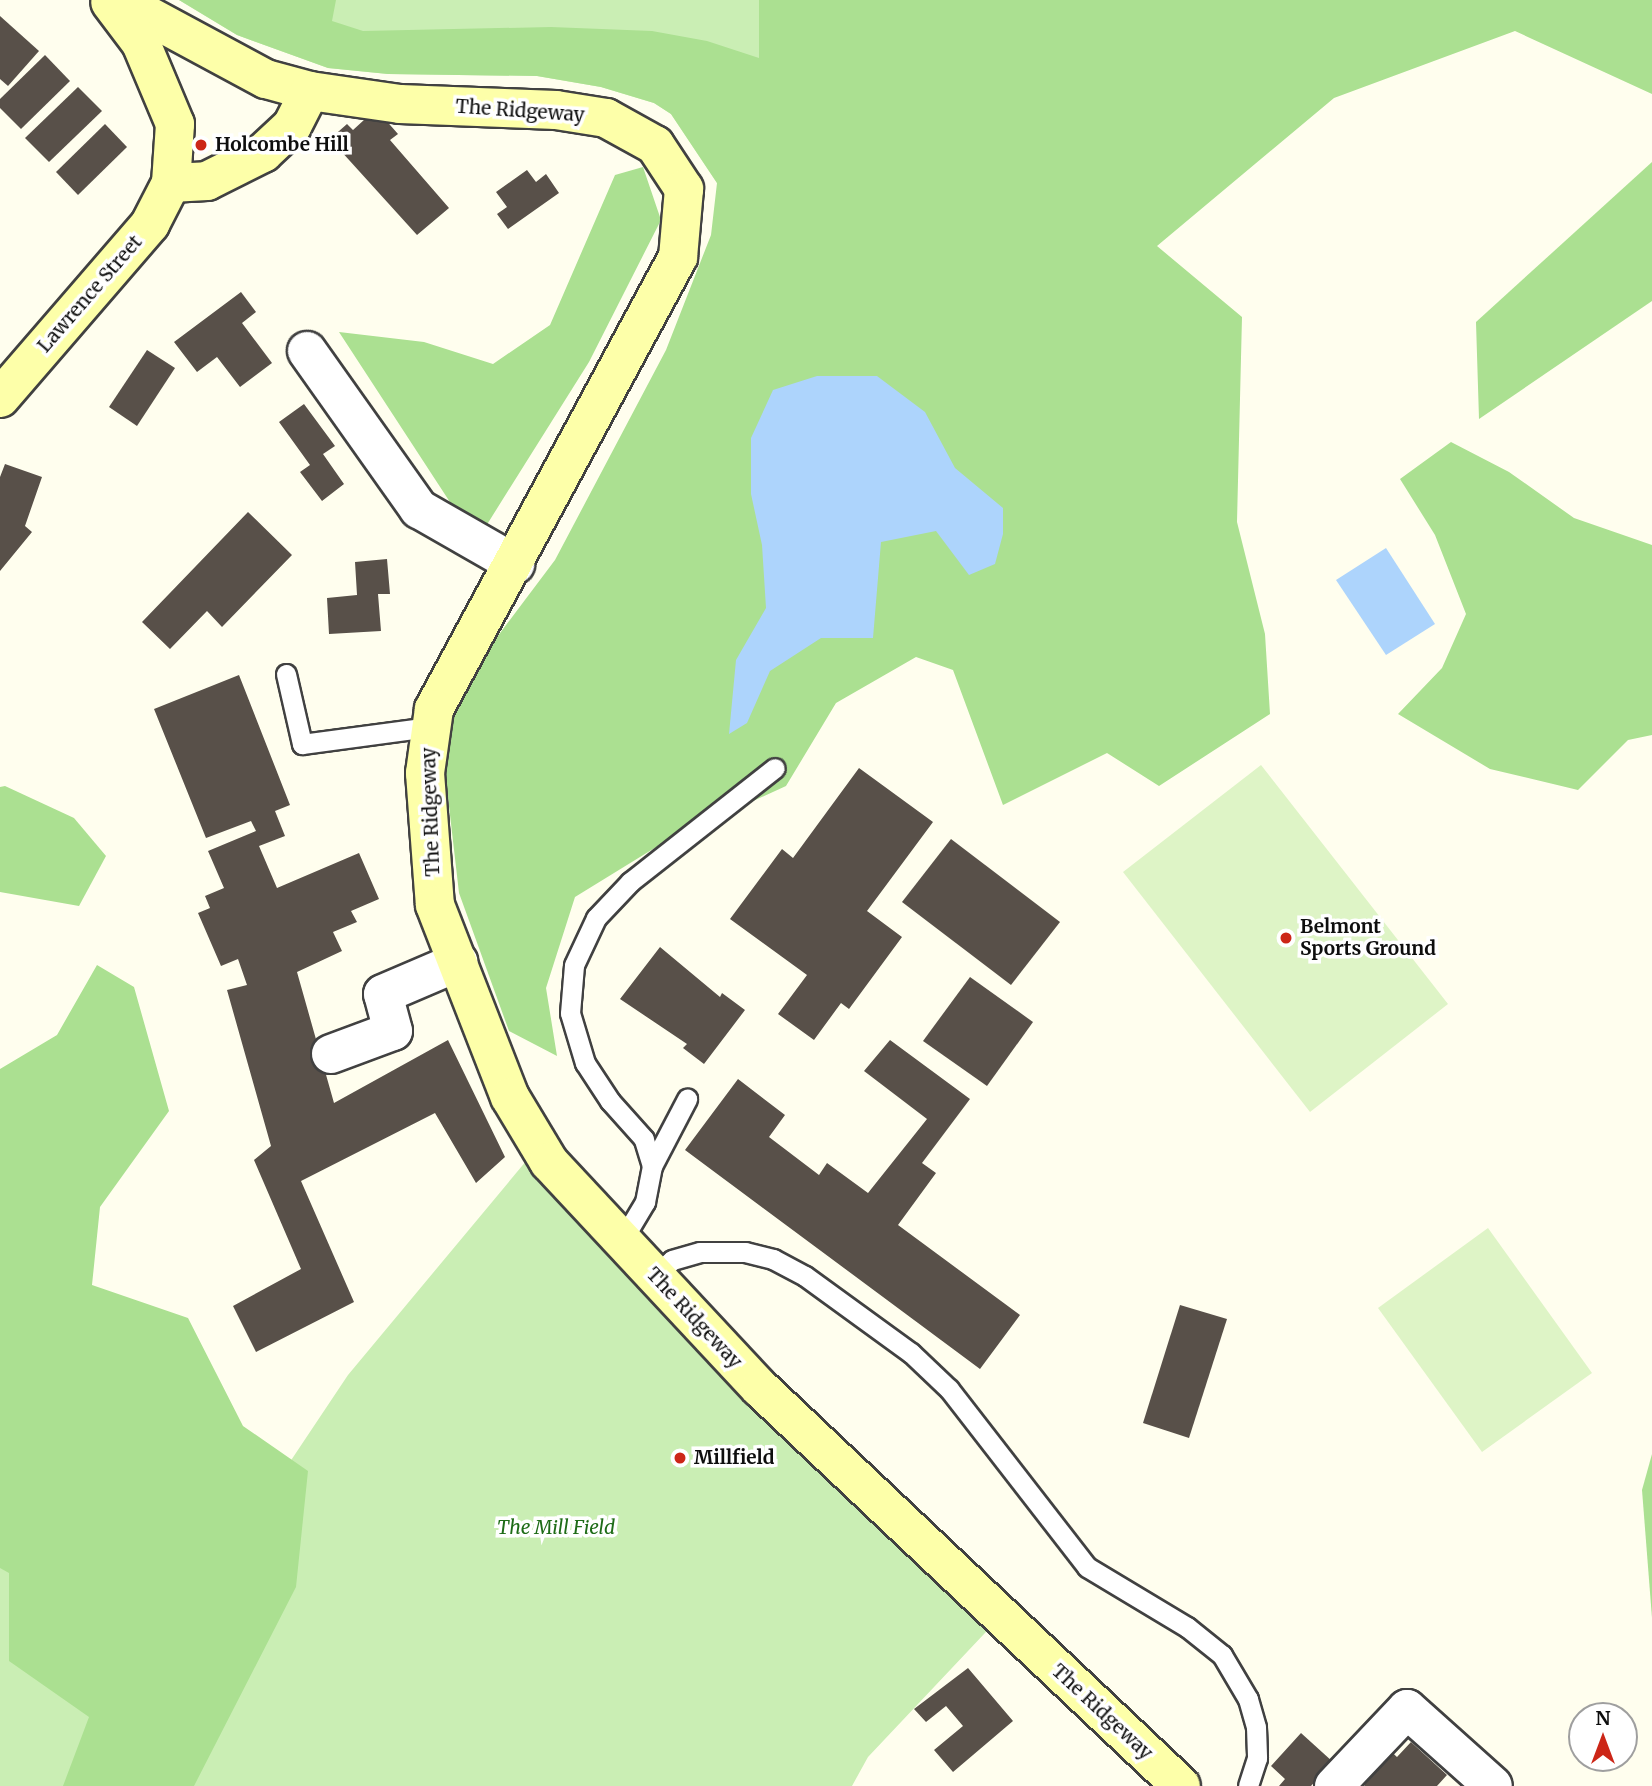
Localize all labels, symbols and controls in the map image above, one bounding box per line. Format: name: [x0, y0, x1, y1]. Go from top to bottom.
street label: The Ridgeway: [455, 95, 585, 127]
place label: Holcombe Hill: [215, 134, 349, 156]
marker: Holcombe Hill: [193, 137, 209, 153]
street label: Lawrence Street: [33, 231, 147, 357]
street label: The Ridgeway: [417, 747, 445, 877]
place label: Belmont Sports Ground: [1300, 916, 1436, 960]
marker: Belmont Sports Ground: [1278, 930, 1294, 946]
street label: The Ridgeway: [642, 1263, 746, 1373]
place label: Millfield: [694, 1447, 774, 1469]
marker: Millfield: [672, 1450, 688, 1466]
park label: The Mill Field: [497, 1517, 615, 1539]
street label: The Ridgeway: [1047, 1660, 1157, 1764]
north arrow: [1568, 1702, 1638, 1772]
text: N: [1595, 1706, 1611, 1730]

